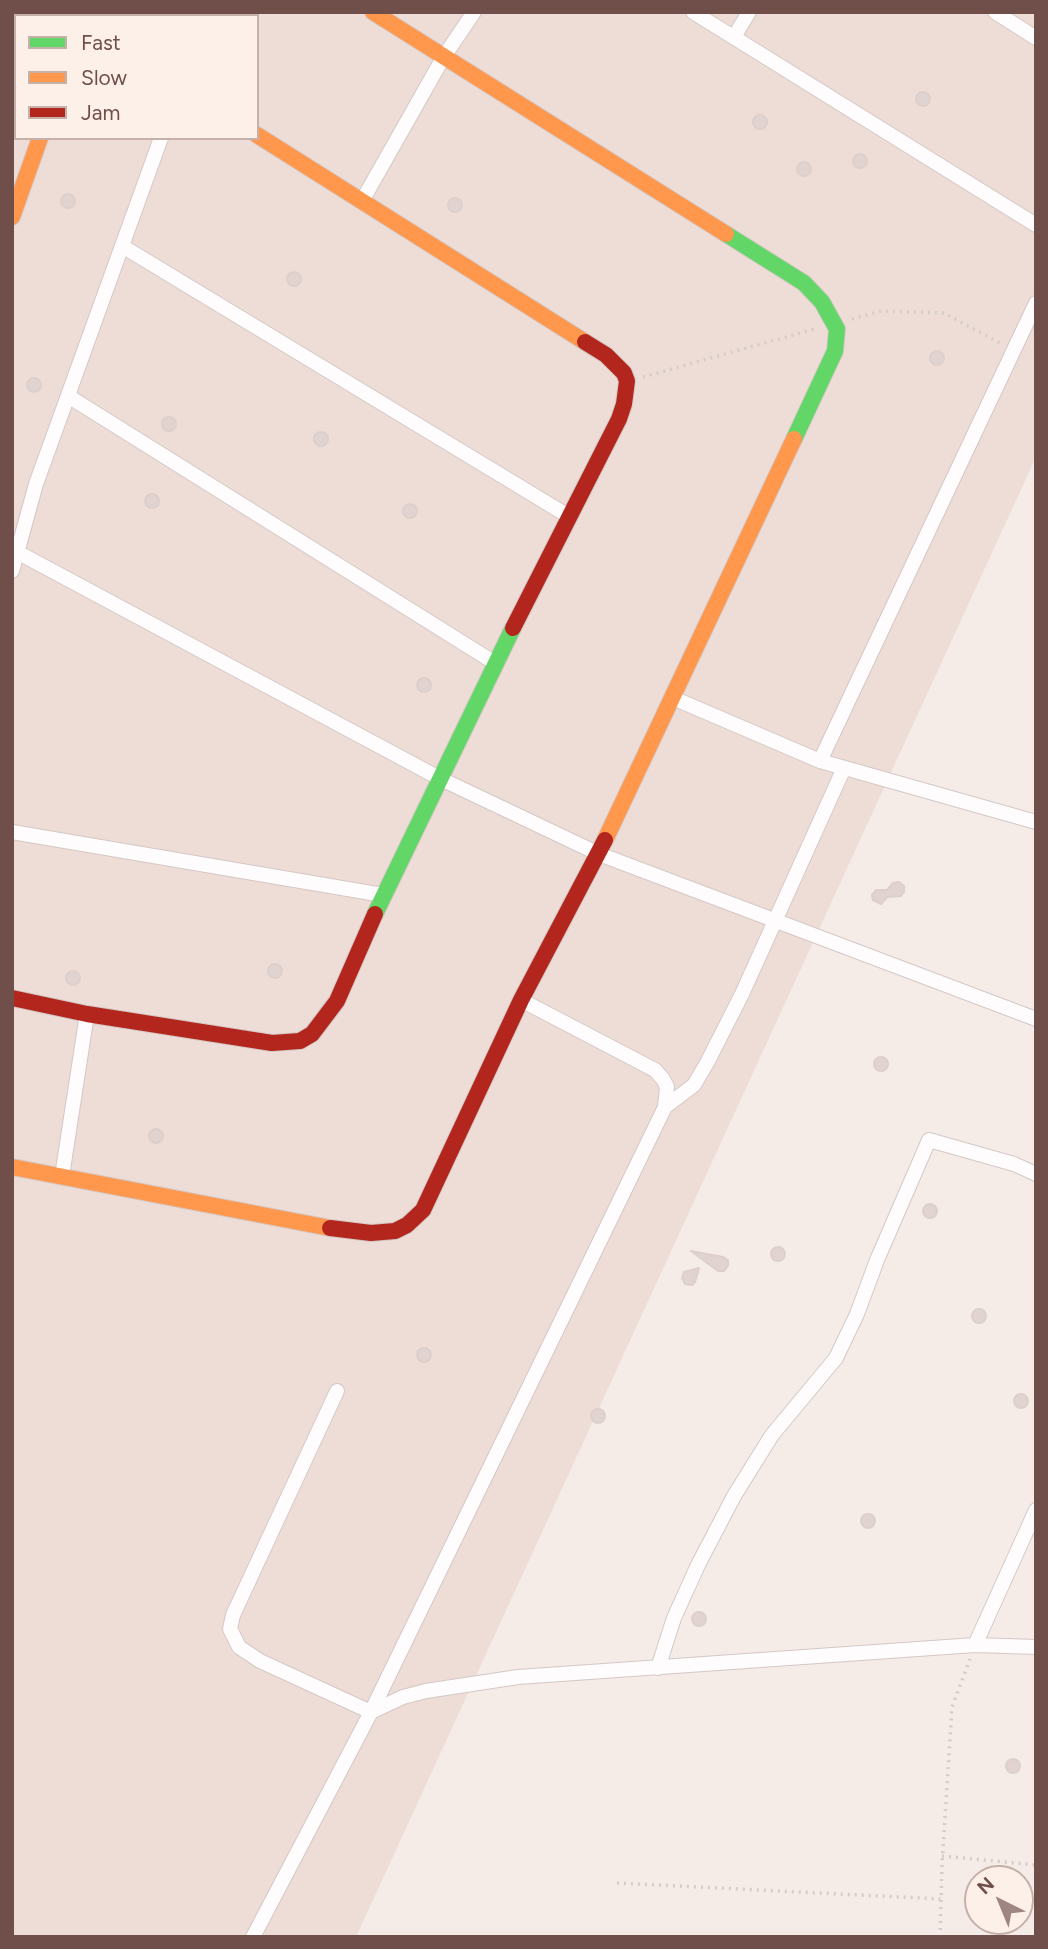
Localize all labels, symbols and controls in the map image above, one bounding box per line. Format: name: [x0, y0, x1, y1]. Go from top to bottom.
legend: [14, 14, 259, 140]
text: Fast: [81, 30, 121, 55]
text: Slow: [81, 65, 127, 90]
text: Jam: [81, 100, 120, 125]
north arrow: [964, 1865, 1034, 1935]
text: N: [972, 1872, 999, 1899]

